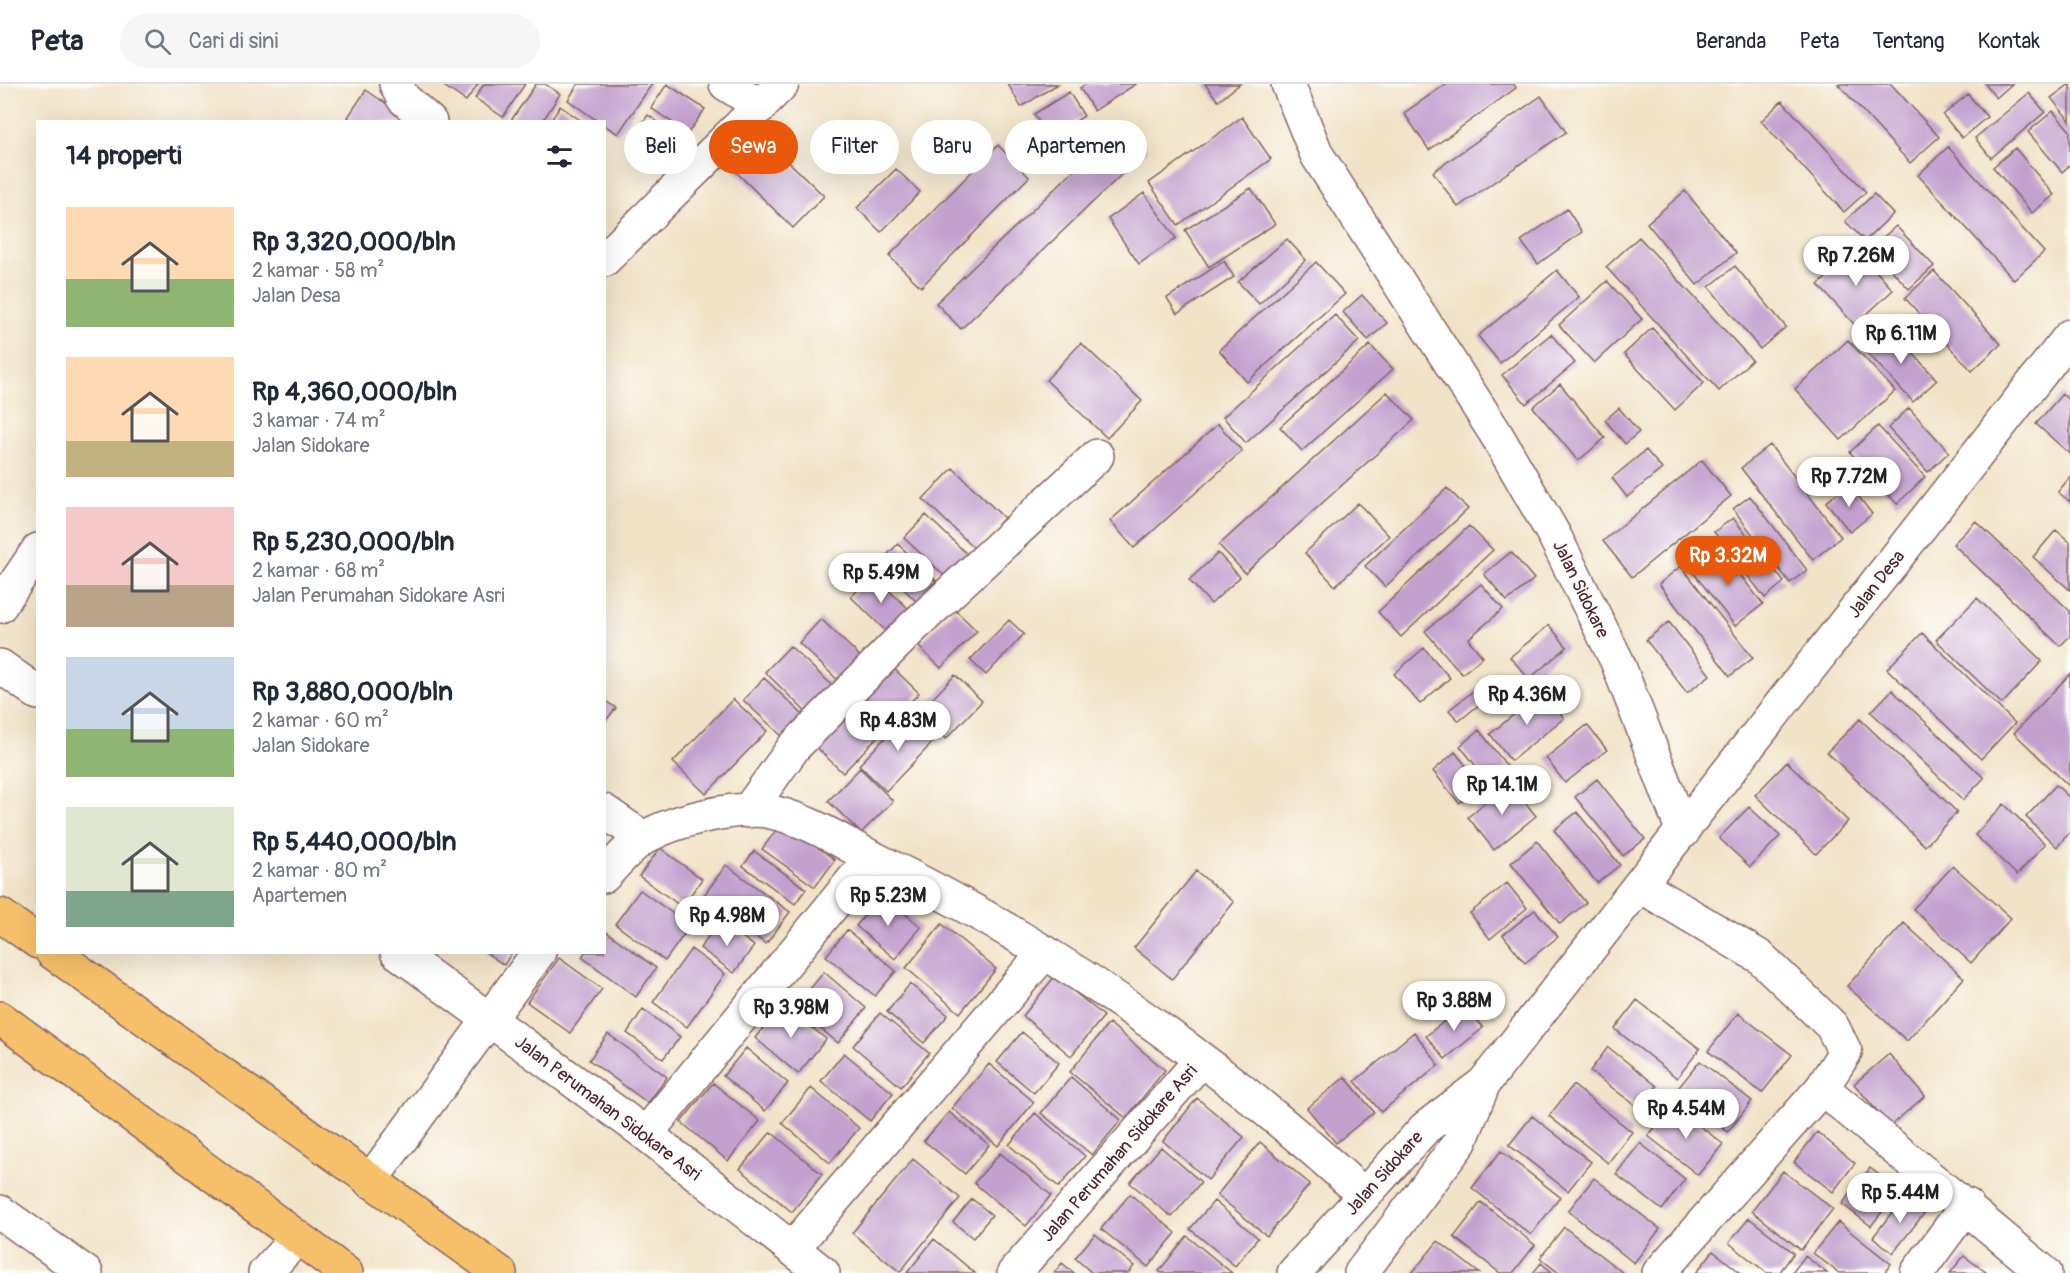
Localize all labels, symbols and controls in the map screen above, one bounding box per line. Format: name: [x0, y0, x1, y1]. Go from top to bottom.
search box: [120, 14, 540, 68]
text: Peta: [30, 24, 84, 59]
icon: search: [141, 25, 174, 58]
text: Cari di sini: [189, 27, 278, 55]
text: Beranda: [1696, 28, 1766, 55]
text: Peta: [1799, 28, 1840, 55]
text: Tentang: [1873, 28, 1945, 55]
text: Kontak: [1978, 28, 2040, 55]
chip: Beli: [624, 120, 697, 174]
chip: Sewa: [709, 120, 798, 174]
chip: Filter: [810, 120, 899, 174]
chip: Baru: [911, 120, 993, 174]
chip: Apartemen: [1005, 120, 1147, 174]
text: 14 properti: [66, 140, 182, 172]
icon: filters: [543, 140, 576, 173]
text: Rp 3,320,000/bln: [252, 226, 456, 258]
icon: home: [114, 231, 186, 303]
pin: Rp 7.26M: [1794, 236, 1918, 287]
text: Rp 7.26M: [1817, 243, 1895, 268]
text: 2 kamar · 58 m²: [252, 258, 384, 283]
text: Jalan Desa: [252, 283, 341, 308]
pin: Rp 6.11M: [1839, 314, 1963, 365]
text: Rp 6.11M: [1865, 321, 1937, 346]
text: Rp 4,360,000/bln: [252, 376, 457, 408]
icon: home: [114, 381, 186, 453]
text: 3 kamar · 74 m²: [252, 408, 386, 433]
text: Jalan Sidokare: [252, 433, 370, 458]
pin: Rp 7.72M: [1787, 457, 1911, 508]
text: Rp 7.72M: [1811, 464, 1887, 489]
text: Rp 5,230,000/bln: [252, 526, 455, 558]
icon: home: [114, 531, 186, 603]
pin: Rp 3.32M: [1666, 536, 1790, 587]
street label: Jalan Sidokare: [1547, 537, 1614, 642]
text: Rp 3.32M: [1689, 543, 1767, 568]
street label: Jalan Desa: [1843, 546, 1910, 623]
pin: Rp 5.49M: [819, 553, 943, 604]
text: 2 kamar · 68 m²: [252, 558, 385, 583]
text: Rp 5.49M: [843, 560, 919, 585]
text: Jalan Perumahan Sidokare Asri: [252, 583, 505, 608]
pin: Rp 4.36M: [1465, 675, 1589, 726]
text: Rp 3,880,000/bln: [252, 676, 453, 708]
icon: home: [114, 681, 186, 753]
text: Rp 4.36M: [1488, 682, 1566, 707]
pin: Rp 4.83M: [836, 701, 960, 752]
text: 2 kamar · 60 m²: [252, 708, 389, 733]
text: Rp 4.83M: [860, 708, 936, 733]
text: Jalan Sidokare: [252, 733, 370, 758]
pin: Rp 14.1M: [1440, 765, 1564, 816]
text: Rp 14.1M: [1466, 772, 1538, 797]
text: Rp 5,440,000/bln: [252, 826, 456, 858]
icon: home: [114, 831, 186, 903]
text: 2 kamar · 80 m²: [252, 858, 387, 883]
pin: Rp 5.23M: [826, 876, 950, 927]
text: Apartemen: [252, 883, 347, 908]
text: Rp 5.23M: [850, 883, 926, 908]
pin: Rp 4.98M: [665, 896, 789, 947]
text: Rp 4.98M: [689, 903, 765, 928]
pin: Rp 3.88M: [1392, 981, 1516, 1032]
pin: Rp 3.98M: [729, 988, 853, 1039]
text: Rp 3.88M: [1416, 988, 1492, 1013]
text: Rp 3.98M: [753, 995, 829, 1020]
street label: Jalan Perumahan Sidokare Asri: [510, 1031, 705, 1186]
street label: Jalan Perumahan Sidokare Asri: [1036, 1060, 1203, 1247]
pin: Rp 4.54M: [1624, 1089, 1748, 1140]
text: Rp 4.54M: [1647, 1096, 1725, 1121]
street label: Jalan Sidokare: [1340, 1126, 1428, 1220]
pin: Rp 5.44M: [1838, 1173, 1962, 1224]
text: Rp 5.44M: [1861, 1180, 1939, 1205]

